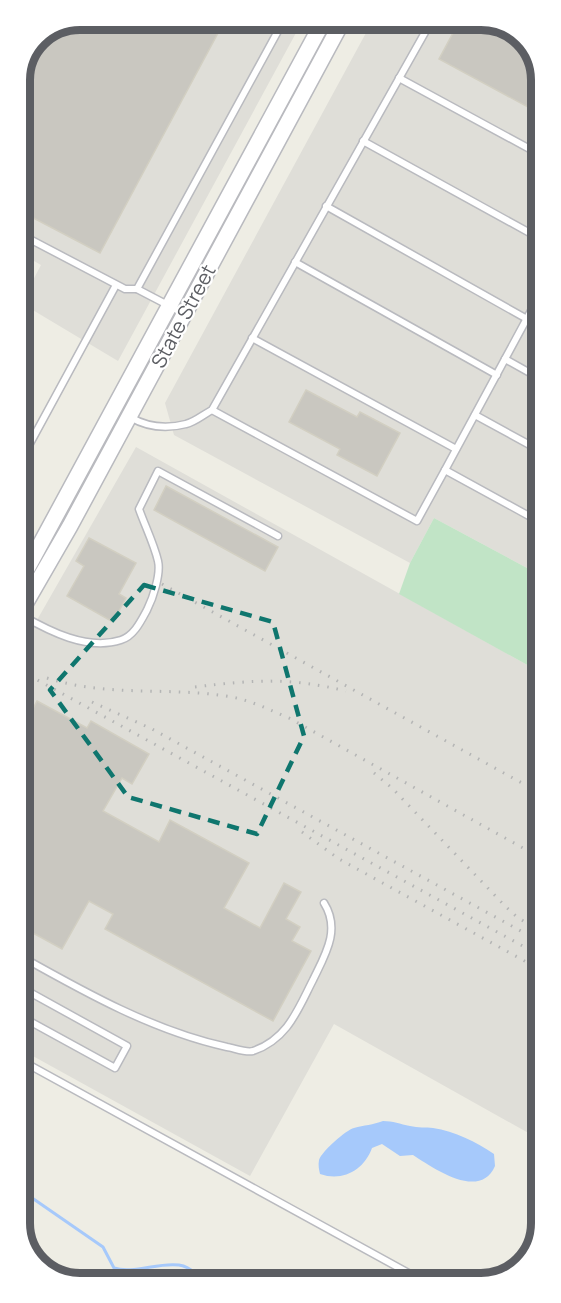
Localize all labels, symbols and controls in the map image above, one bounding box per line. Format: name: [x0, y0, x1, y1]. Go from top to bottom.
street label: State Street: [144, 260, 222, 372]

